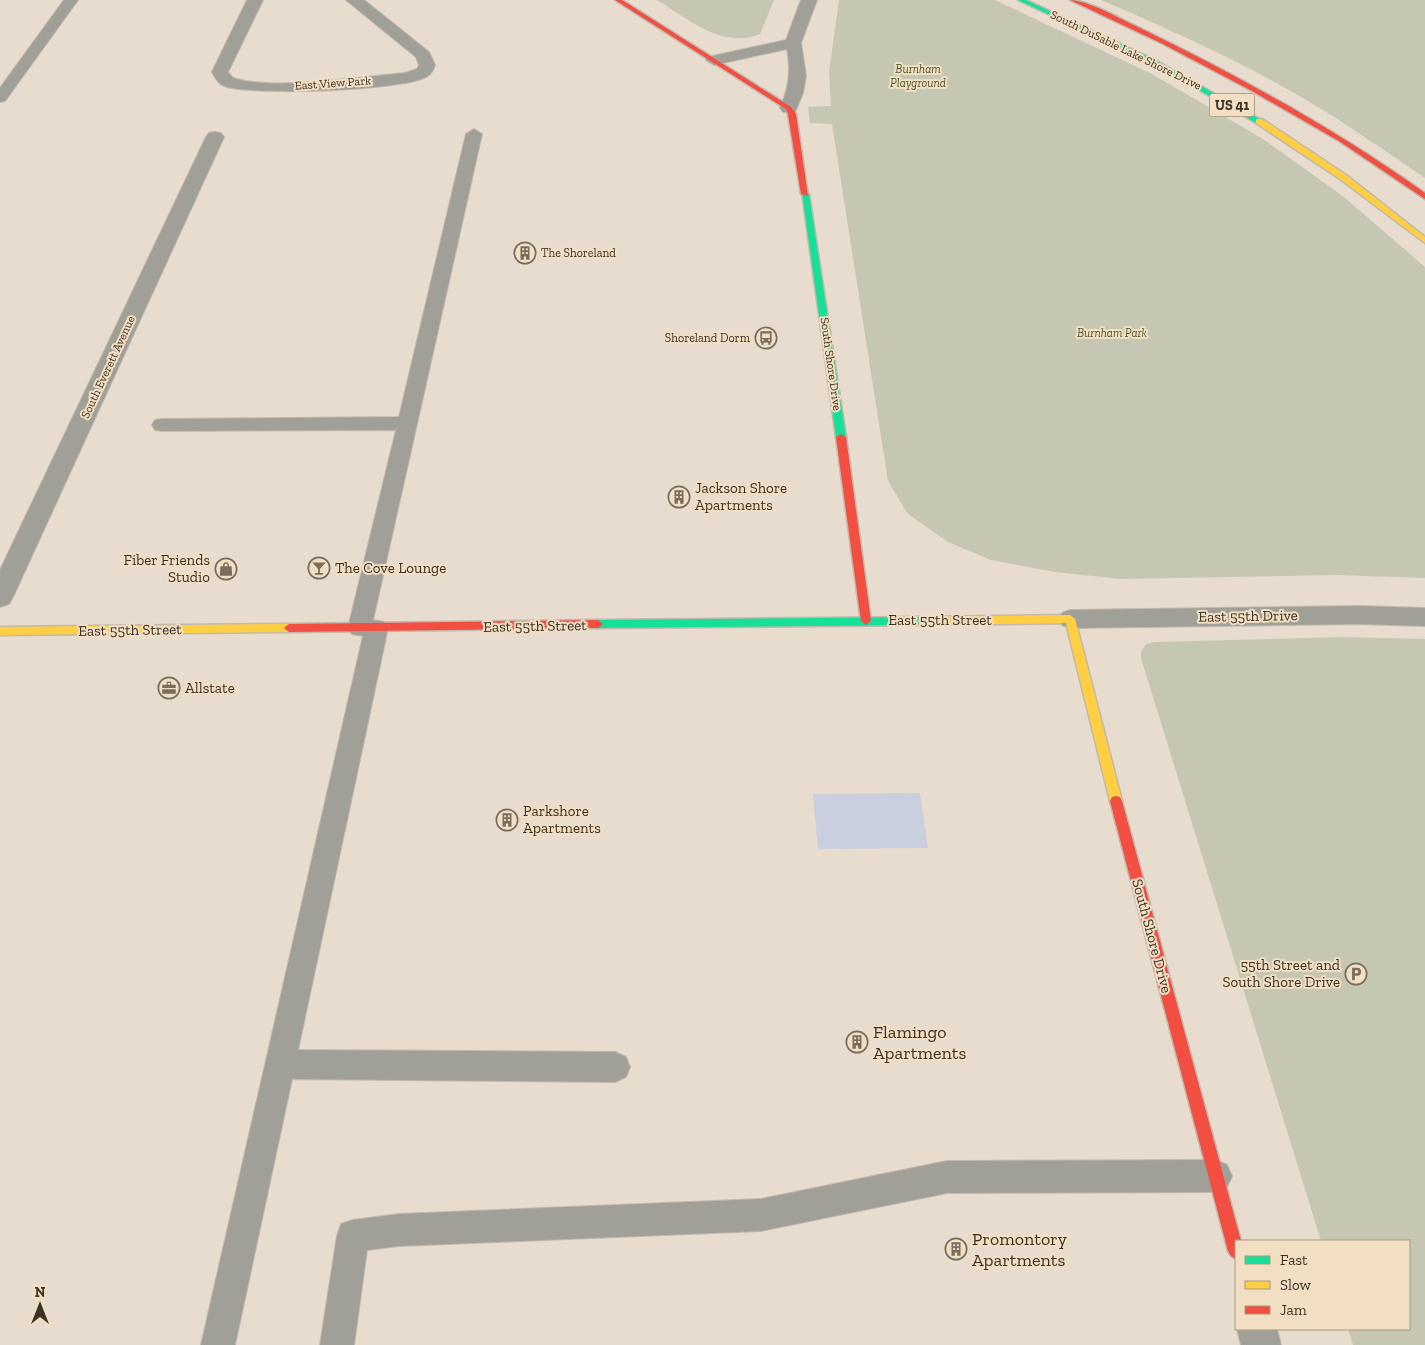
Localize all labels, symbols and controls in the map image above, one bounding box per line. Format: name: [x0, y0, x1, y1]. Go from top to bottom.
street label: South DuSable Lake Shore Drive: [1048, 7, 1204, 93]
park label: Burnham Playground: [890, 62, 946, 90]
street label: East View Park: [294, 73, 373, 93]
road number: US 41: [1210, 94, 1254, 116]
building icon: The Shoreland: [513, 241, 537, 265]
place label: The Shoreland: [541, 246, 616, 260]
street label: South Everett Avenue: [78, 313, 138, 421]
street label: South Shore Drive: [818, 316, 845, 412]
bus stop icon: Shoreland Dorm: [754, 326, 778, 350]
park label: Burnham Park: [1077, 326, 1148, 340]
place label: Shoreland Dorm: [665, 331, 751, 345]
place label: Jackson Shore Apartments: [695, 479, 787, 514]
building icon: Jackson Shore Apartments: [667, 485, 691, 509]
place label: Fiber Friends Studio: [124, 551, 210, 586]
bar icon: The Cove Lounge: [307, 556, 331, 580]
shop icon: Fiber Friends Studio: [214, 557, 238, 581]
place label: The Cove Lounge: [335, 559, 446, 577]
street label: East 55th Drive: [1198, 606, 1298, 626]
street label: East 55th Street: [888, 611, 992, 629]
street label: East 55th Street: [483, 616, 587, 636]
street label: East 55th Street: [78, 620, 182, 640]
office icon: Allstate: [157, 676, 181, 700]
place label: Allstate: [185, 679, 235, 697]
place label: Parkshore Apartments: [523, 802, 601, 837]
building icon: Parkshore Apartments: [495, 808, 519, 832]
street label: South Shore Drive: [1128, 877, 1176, 995]
place label: 55th Street and South Shore Drive: [1223, 956, 1341, 991]
parking icon: 55th Street and South Shore Drive: [1344, 962, 1368, 986]
place label: Flamingo Apartments: [873, 1021, 966, 1064]
building icon: Flamingo Apartments: [845, 1030, 869, 1054]
place label: Promontory Apartments: [972, 1228, 1068, 1271]
building icon: Promontory Apartments: [944, 1237, 968, 1261]
legend: [1235, 1240, 1410, 1330]
text: Fast: [1280, 1251, 1308, 1269]
text: Slow: [1280, 1276, 1312, 1294]
north arrow: [15, 1280, 65, 1330]
text: N: [35, 1284, 46, 1301]
text: Jam: [1280, 1301, 1307, 1319]

